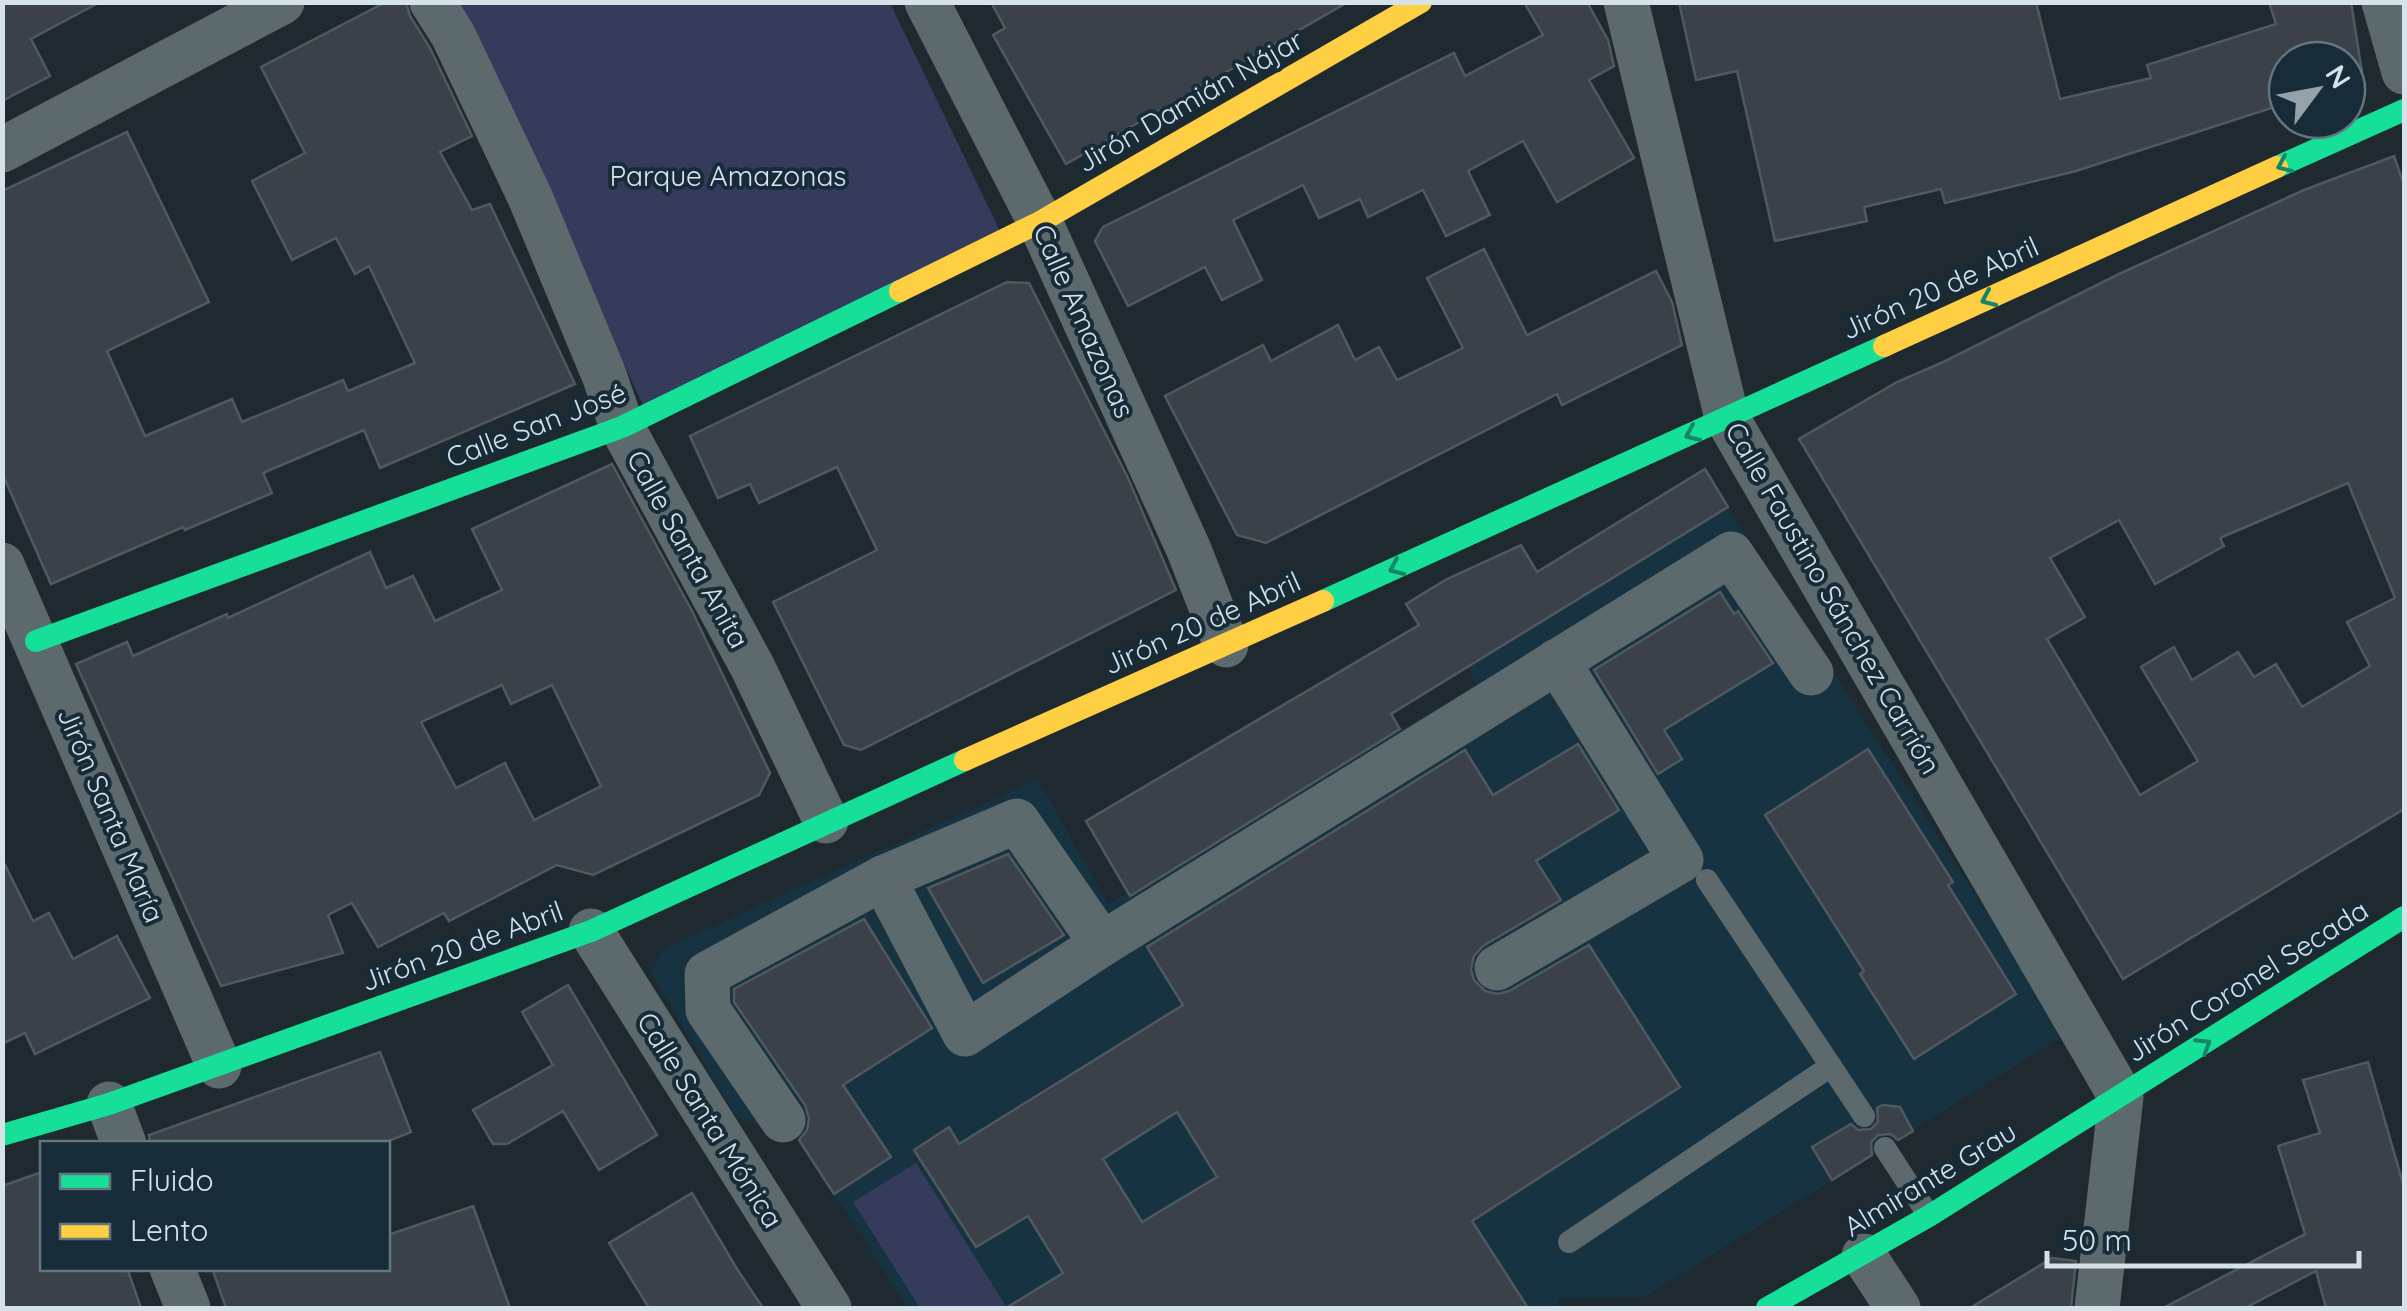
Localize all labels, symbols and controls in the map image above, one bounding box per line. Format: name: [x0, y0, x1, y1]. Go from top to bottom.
street label: Jirón Damián Nájar: [1070, 21, 1309, 180]
north arrow: [2267, 40, 2367, 140]
text: N: [2318, 58, 2359, 94]
one-way arrow: [2276, 153, 2294, 173]
park label: Parque Amazonas: [610, 158, 847, 193]
street label: Calle Amazonas: [1026, 219, 1143, 423]
street label: Jirón 20 de Abril: [1836, 228, 2044, 347]
one-way arrow: [1980, 287, 1998, 307]
street label: Calle San José: [441, 374, 631, 475]
street label: Calle Faustino Sánchez Carrión: [1718, 416, 1949, 780]
one-way arrow: [1684, 422, 1702, 442]
street label: Calle Santa Anita: [620, 444, 757, 654]
one-way arrow: [1388, 556, 1406, 576]
street label: Jirón 20 de Abril: [1098, 563, 1306, 682]
street label: Jirón Santa María: [50, 702, 173, 928]
street label: Jirón Coronel Secada: [2119, 892, 2374, 1069]
street label: Jirón 20 de Abril: [356, 893, 567, 998]
street label: Calle Santa Mónica: [630, 1005, 791, 1234]
one-way arrow: [2193, 1038, 2211, 1057]
street label: Almirante Grau: [1837, 1113, 2022, 1244]
legend: [40, 1141, 390, 1271]
text: Fluido: [130, 1161, 214, 1199]
scale bar: [2047, 1206, 2360, 1268]
text: Lento: [130, 1211, 208, 1249]
text: 50 m: [2062, 1221, 2132, 1259]

